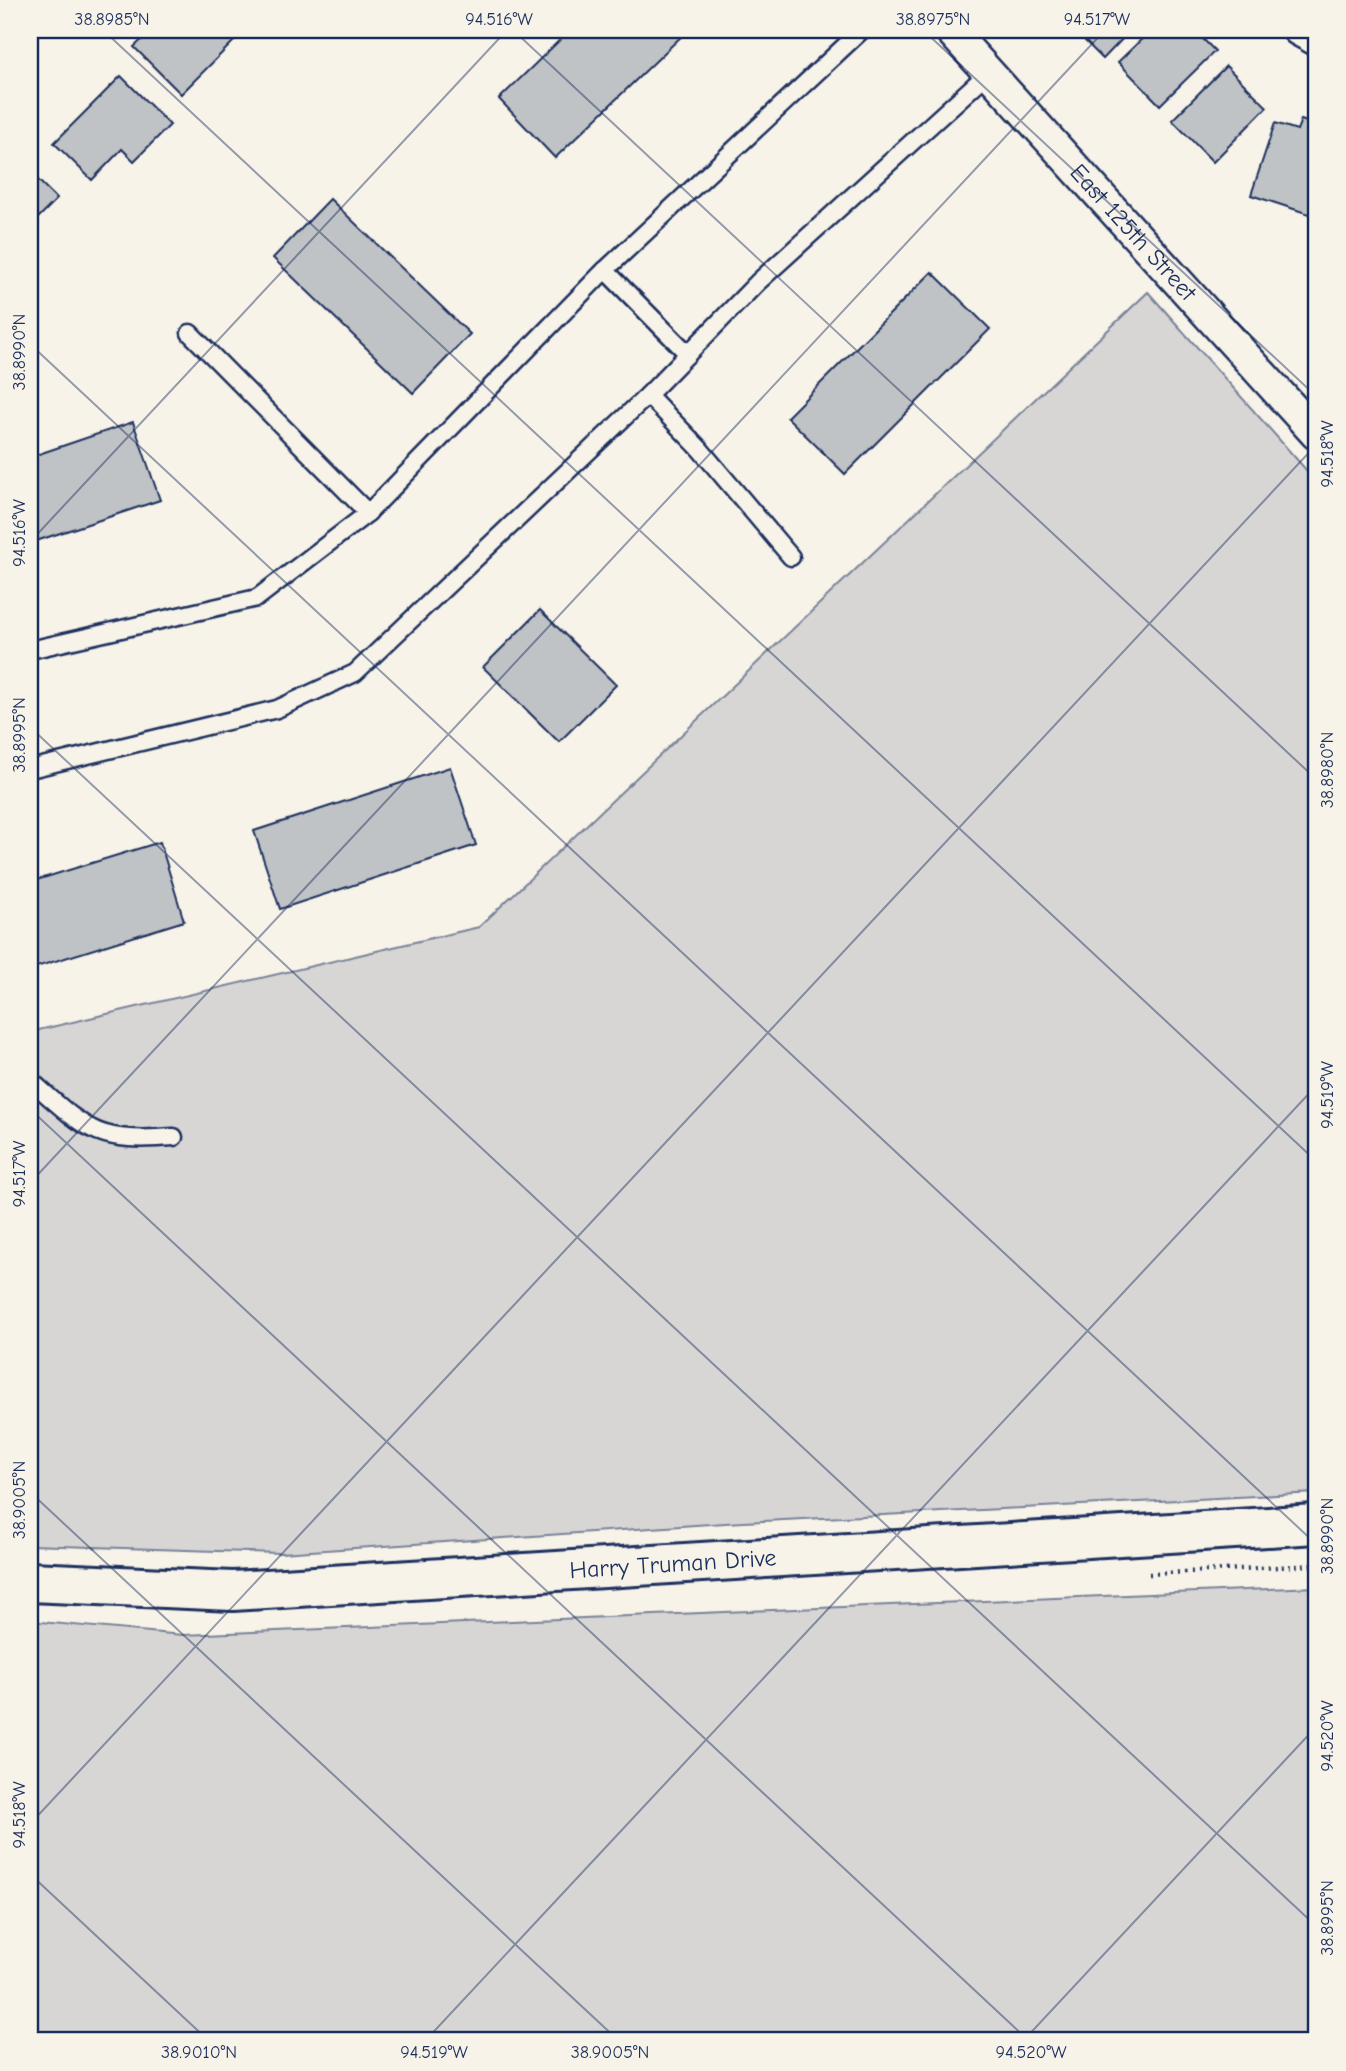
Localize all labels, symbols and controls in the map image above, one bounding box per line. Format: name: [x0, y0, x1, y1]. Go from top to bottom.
text: 38.8985°N: [74, 9, 150, 30]
text: 94.516°W: [465, 9, 533, 30]
text: 38.8975°N: [896, 9, 970, 30]
text: 94.517°W: [1064, 9, 1131, 30]
street label: East 125th Street: [1064, 158, 1203, 307]
text: 38.8990°N: [9, 314, 30, 390]
text: 94.518°W: [1317, 420, 1338, 488]
text: 94.516°W: [9, 499, 30, 567]
text: 38.8995°N: [9, 697, 30, 773]
text: 38.8980°N: [1317, 732, 1338, 808]
text: 94.519°W: [1317, 1061, 1338, 1129]
text: 94.517°W: [9, 1140, 30, 1207]
text: 38.9005°N: [9, 1461, 30, 1539]
text: 38.8990°N: [1317, 1498, 1338, 1574]
street label: Harry Truman Drive: [569, 1543, 777, 1584]
text: 94.520°W: [1317, 1700, 1338, 1772]
text: 94.518°W: [9, 1781, 30, 1849]
text: 38.8995°N: [1317, 1880, 1338, 1956]
text: 38.9010°N: [161, 2042, 237, 2063]
text: 94.519°W: [400, 2042, 468, 2063]
text: 38.9005°N: [571, 2042, 649, 2063]
text: 94.520°W: [995, 2042, 1067, 2063]

